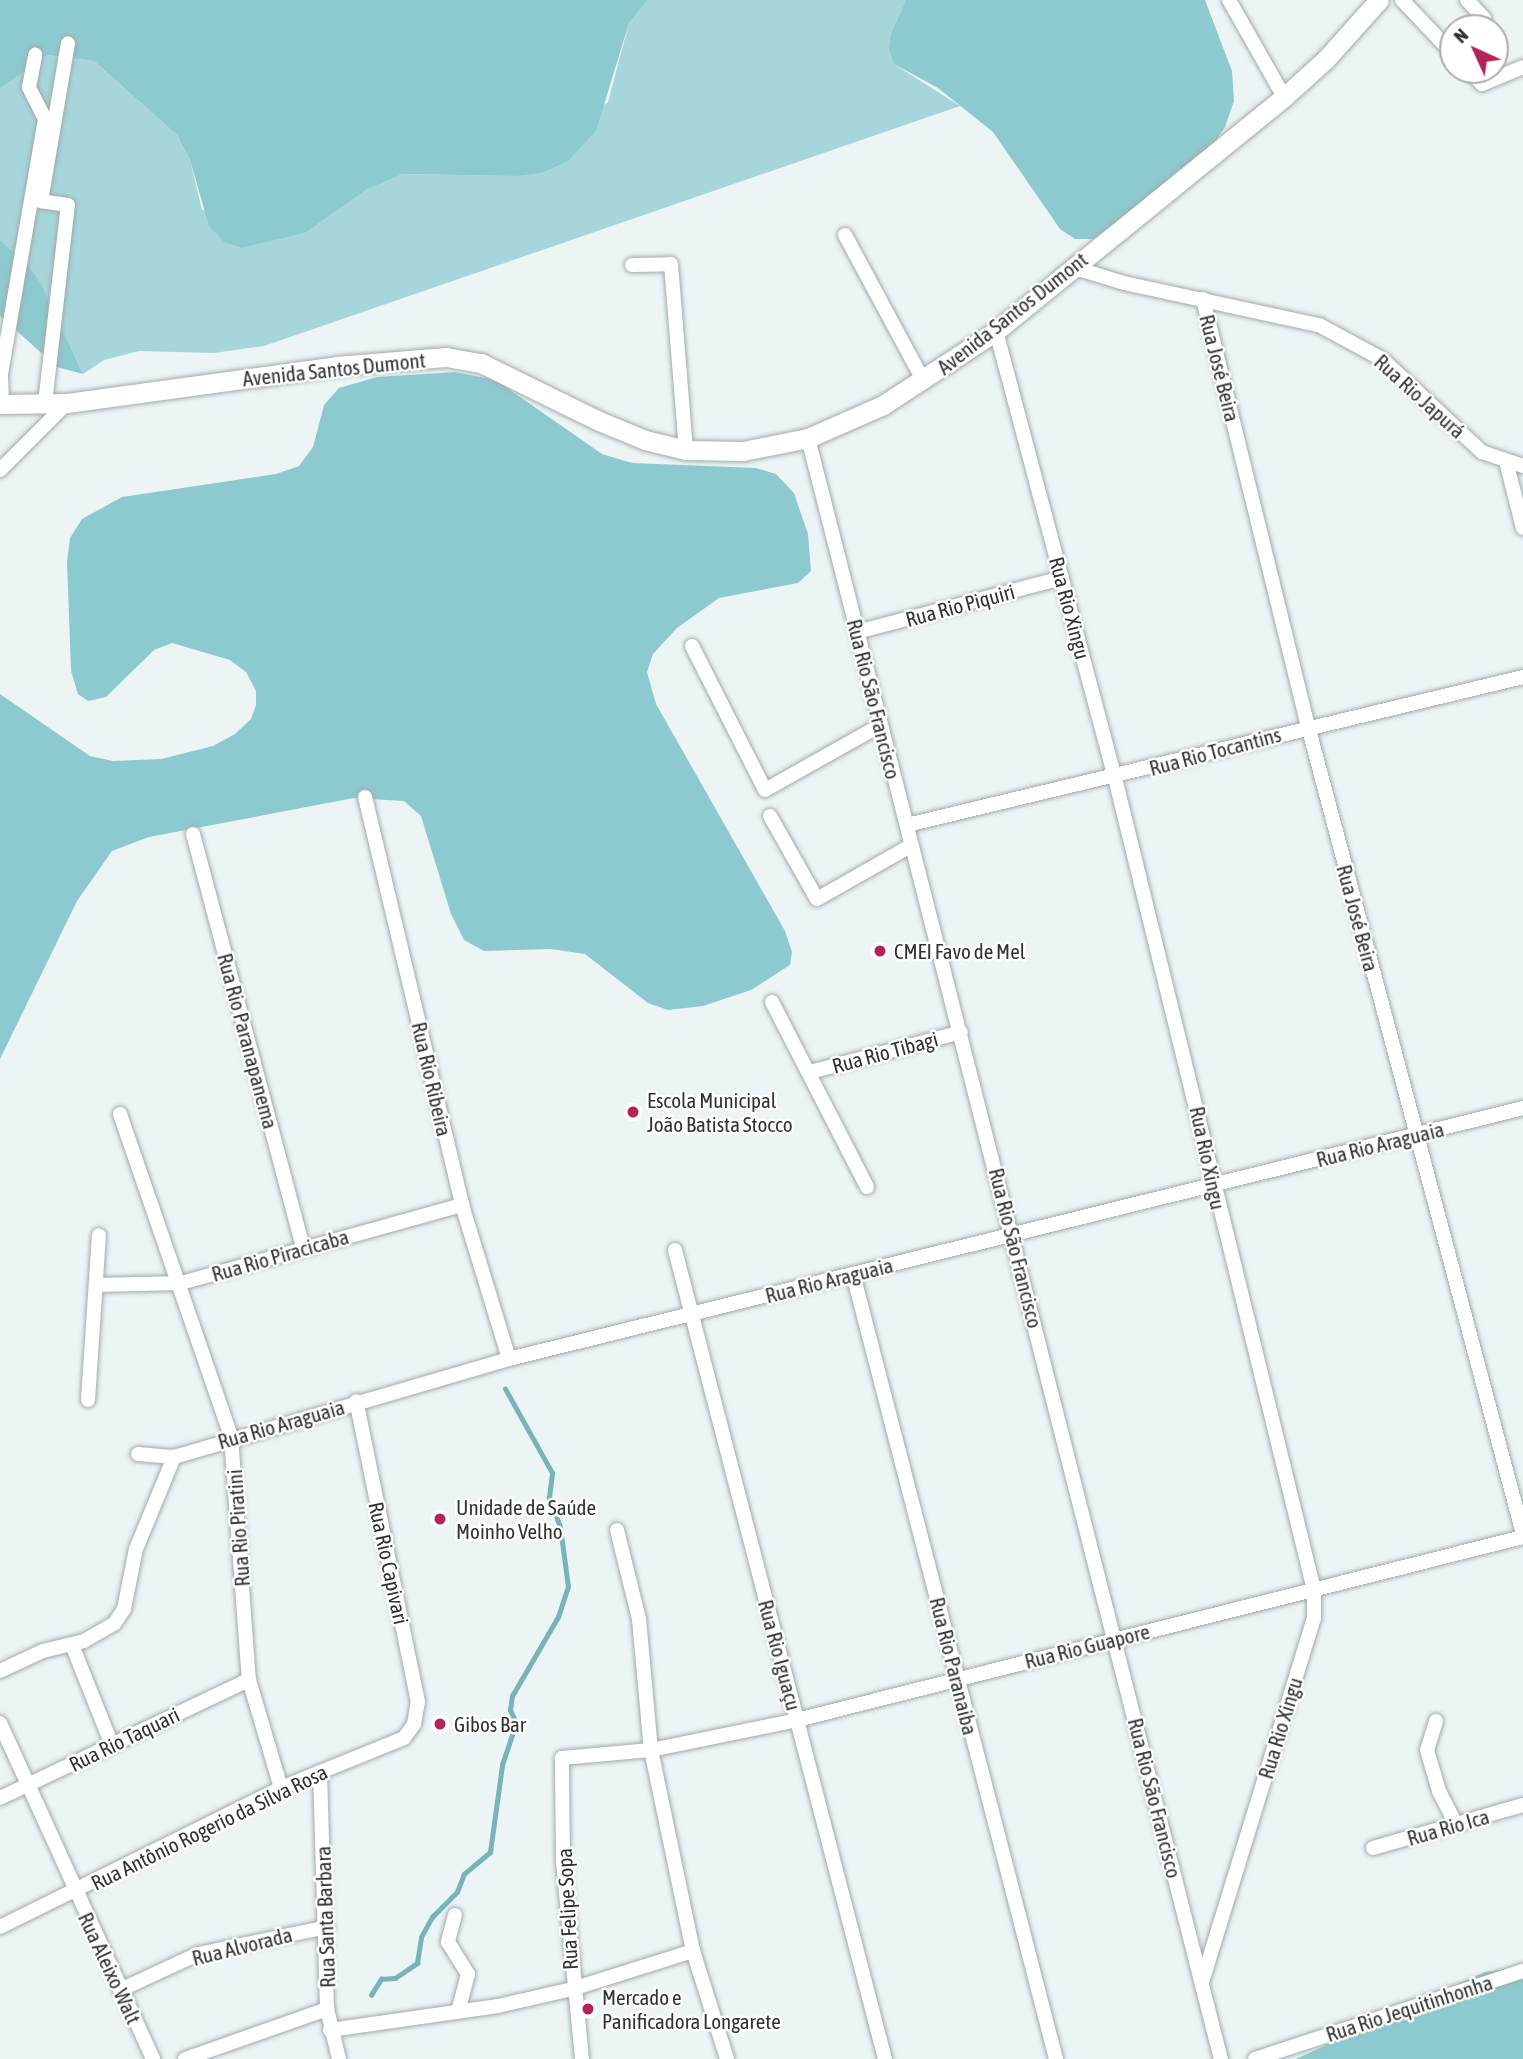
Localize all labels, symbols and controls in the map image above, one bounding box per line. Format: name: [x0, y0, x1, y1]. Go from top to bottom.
north arrow: [1439, 14, 1509, 84]
text: N: [1449, 24, 1472, 47]
street label: Avenida Santos Dumont: [932, 247, 1092, 379]
street label: Rua José Beira: [1195, 312, 1245, 424]
street label: Avenida Santos Dumont: [241, 347, 427, 391]
street label: Rua Rio Japurá: [1369, 349, 1471, 443]
street label: Rua Rio Xingu: [1044, 554, 1096, 662]
street label: Rua Rio Piquiri: [903, 578, 1017, 632]
street label: Rua Rio São Francisco: [842, 616, 906, 782]
street label: Rua Rio Tocantins: [1146, 721, 1284, 781]
street label: Rua José Beira: [1332, 862, 1384, 974]
place label: CMEI Favo de Mel: [894, 938, 1025, 964]
marker: CMEI Favo de Mel: [872, 943, 888, 959]
street label: Rua Rio Paranapanema: [212, 950, 284, 1132]
street label: Rua Rio Ribeira: [407, 1019, 457, 1139]
street label: Rua Rio Tibagi: [829, 1026, 941, 1078]
place label: Escola Municipal João Batista Stocco: [647, 1087, 793, 1137]
marker: Escola Municipal João Batista Stocco: [625, 1104, 641, 1120]
street label: Rua Rio Xingu: [1185, 1104, 1231, 1212]
street label: Rua Rio Araguaia: [1314, 1116, 1446, 1172]
street label: Rua Rio São Francisco: [984, 1165, 1048, 1331]
street label: Rua Rio Piracicaba: [209, 1223, 351, 1287]
street label: Rua Rio Araguaia: [763, 1252, 895, 1308]
street label: Rua Rio Araguaia: [215, 1394, 347, 1454]
street label: Rua Rio Piratini: [221, 1469, 255, 1587]
place label: Unidade de Saúde Moinho Velho: [456, 1494, 596, 1544]
street label: Rua Rio Capivari: [364, 1499, 414, 1627]
marker: Unidade de Saúde Moinho Velho: [430, 1509, 450, 1529]
street label: Rua Rio Paranaiba: [925, 1595, 983, 1737]
street label: Rua Rio Iguaçu: [753, 1597, 807, 1713]
street label: Rua Rio Guapore: [1022, 1618, 1152, 1674]
street label: Rua Rio Xingu: [1253, 1674, 1307, 1782]
street label: Rua Rio Taquari: [65, 1701, 183, 1777]
place label: Gibos Bar: [454, 1711, 526, 1737]
street label: Rua Rio São Francisco: [1123, 1715, 1187, 1881]
marker: Gibos Bar: [432, 1716, 448, 1732]
street label: Rua Antônio Rogerio da Silva Rosa: [87, 1759, 331, 1895]
street label: Rua Rio Ica: [1404, 1803, 1492, 1851]
street label: Rua Santa Barbara: [310, 1846, 340, 1988]
street label: Rua Felipe Sopa: [551, 1847, 583, 1971]
street label: Rua Aleixo Walt: [73, 1908, 147, 2028]
street label: Rua Alvorada: [189, 1921, 295, 1971]
street label: Rua Rio Jequitinhonha: [1323, 1969, 1495, 2047]
place label: Mercado e Panificadora Longarete: [602, 1984, 781, 2034]
marker: Mercado e Panificadora Longarete: [580, 2001, 596, 2017]

